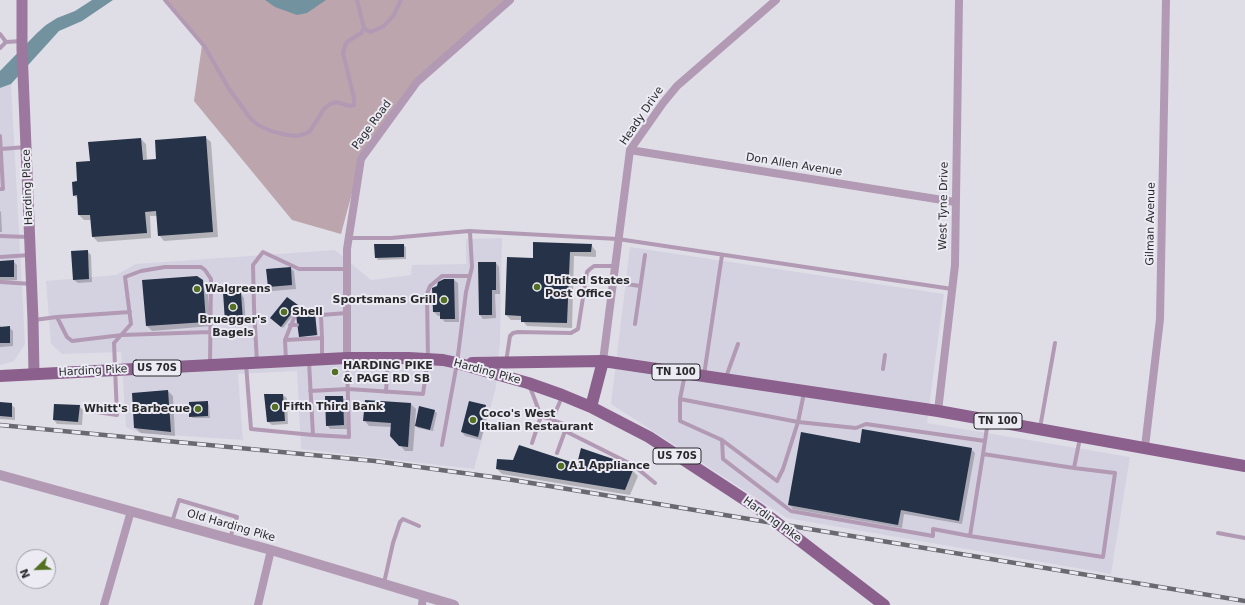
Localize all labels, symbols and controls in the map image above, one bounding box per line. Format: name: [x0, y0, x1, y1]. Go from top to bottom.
street label: Heady Drive: [617, 84, 667, 148]
street label: Page Road: [350, 98, 394, 152]
street label: Harding Place: [20, 149, 36, 225]
street label: Don Allen Avenue: [745, 151, 843, 179]
street label: West Tyne Drive: [937, 162, 951, 250]
street label: Gilman Avenue: [1144, 182, 1158, 266]
place label: United States Post Office: [545, 274, 630, 300]
place label: Walgreens: [205, 282, 271, 296]
marker: United States Post Office: [532, 282, 542, 292]
marker: Walgreens: [192, 284, 202, 294]
place label: Sportsmans Grill: [333, 293, 436, 307]
marker: Sportsmans Grill: [439, 295, 449, 305]
marker: Bruegger's Bagels: [228, 302, 238, 312]
place label: Shell: [292, 305, 323, 319]
marker: Shell: [279, 307, 289, 317]
place label: Bruegger's Bagels: [199, 313, 267, 339]
street label: Harding Pike: [452, 357, 522, 387]
place label: HARDING PIKE & PAGE RD SB: [343, 359, 433, 385]
road number: US 70S: [133, 360, 181, 376]
street label: Harding Pike: [58, 363, 128, 379]
road number: TN 100: [652, 364, 700, 380]
marker: HARDING PIKE & PAGE RD SB: [330, 367, 340, 377]
place label: Fifth Third Bank: [283, 400, 383, 414]
place label: Whitt's Barbecue: [84, 402, 190, 416]
marker: Fifth Third Bank: [270, 402, 280, 412]
marker: Whitt's Barbecue: [193, 404, 203, 414]
place label: Coco's West Italian Restaurant: [481, 407, 593, 433]
road number: TN 100: [974, 413, 1022, 429]
marker: Coco's West Italian Restaurant: [468, 415, 478, 425]
road number: US 70S: [653, 448, 701, 464]
place label: A1 Appliance: [569, 459, 650, 473]
marker: A1 Appliance: [556, 461, 566, 471]
street label: Harding Pike: [740, 494, 804, 546]
street label: Old Harding Pike: [185, 507, 277, 545]
north arrow: [16, 549, 56, 589]
text: N: [18, 567, 33, 580]

